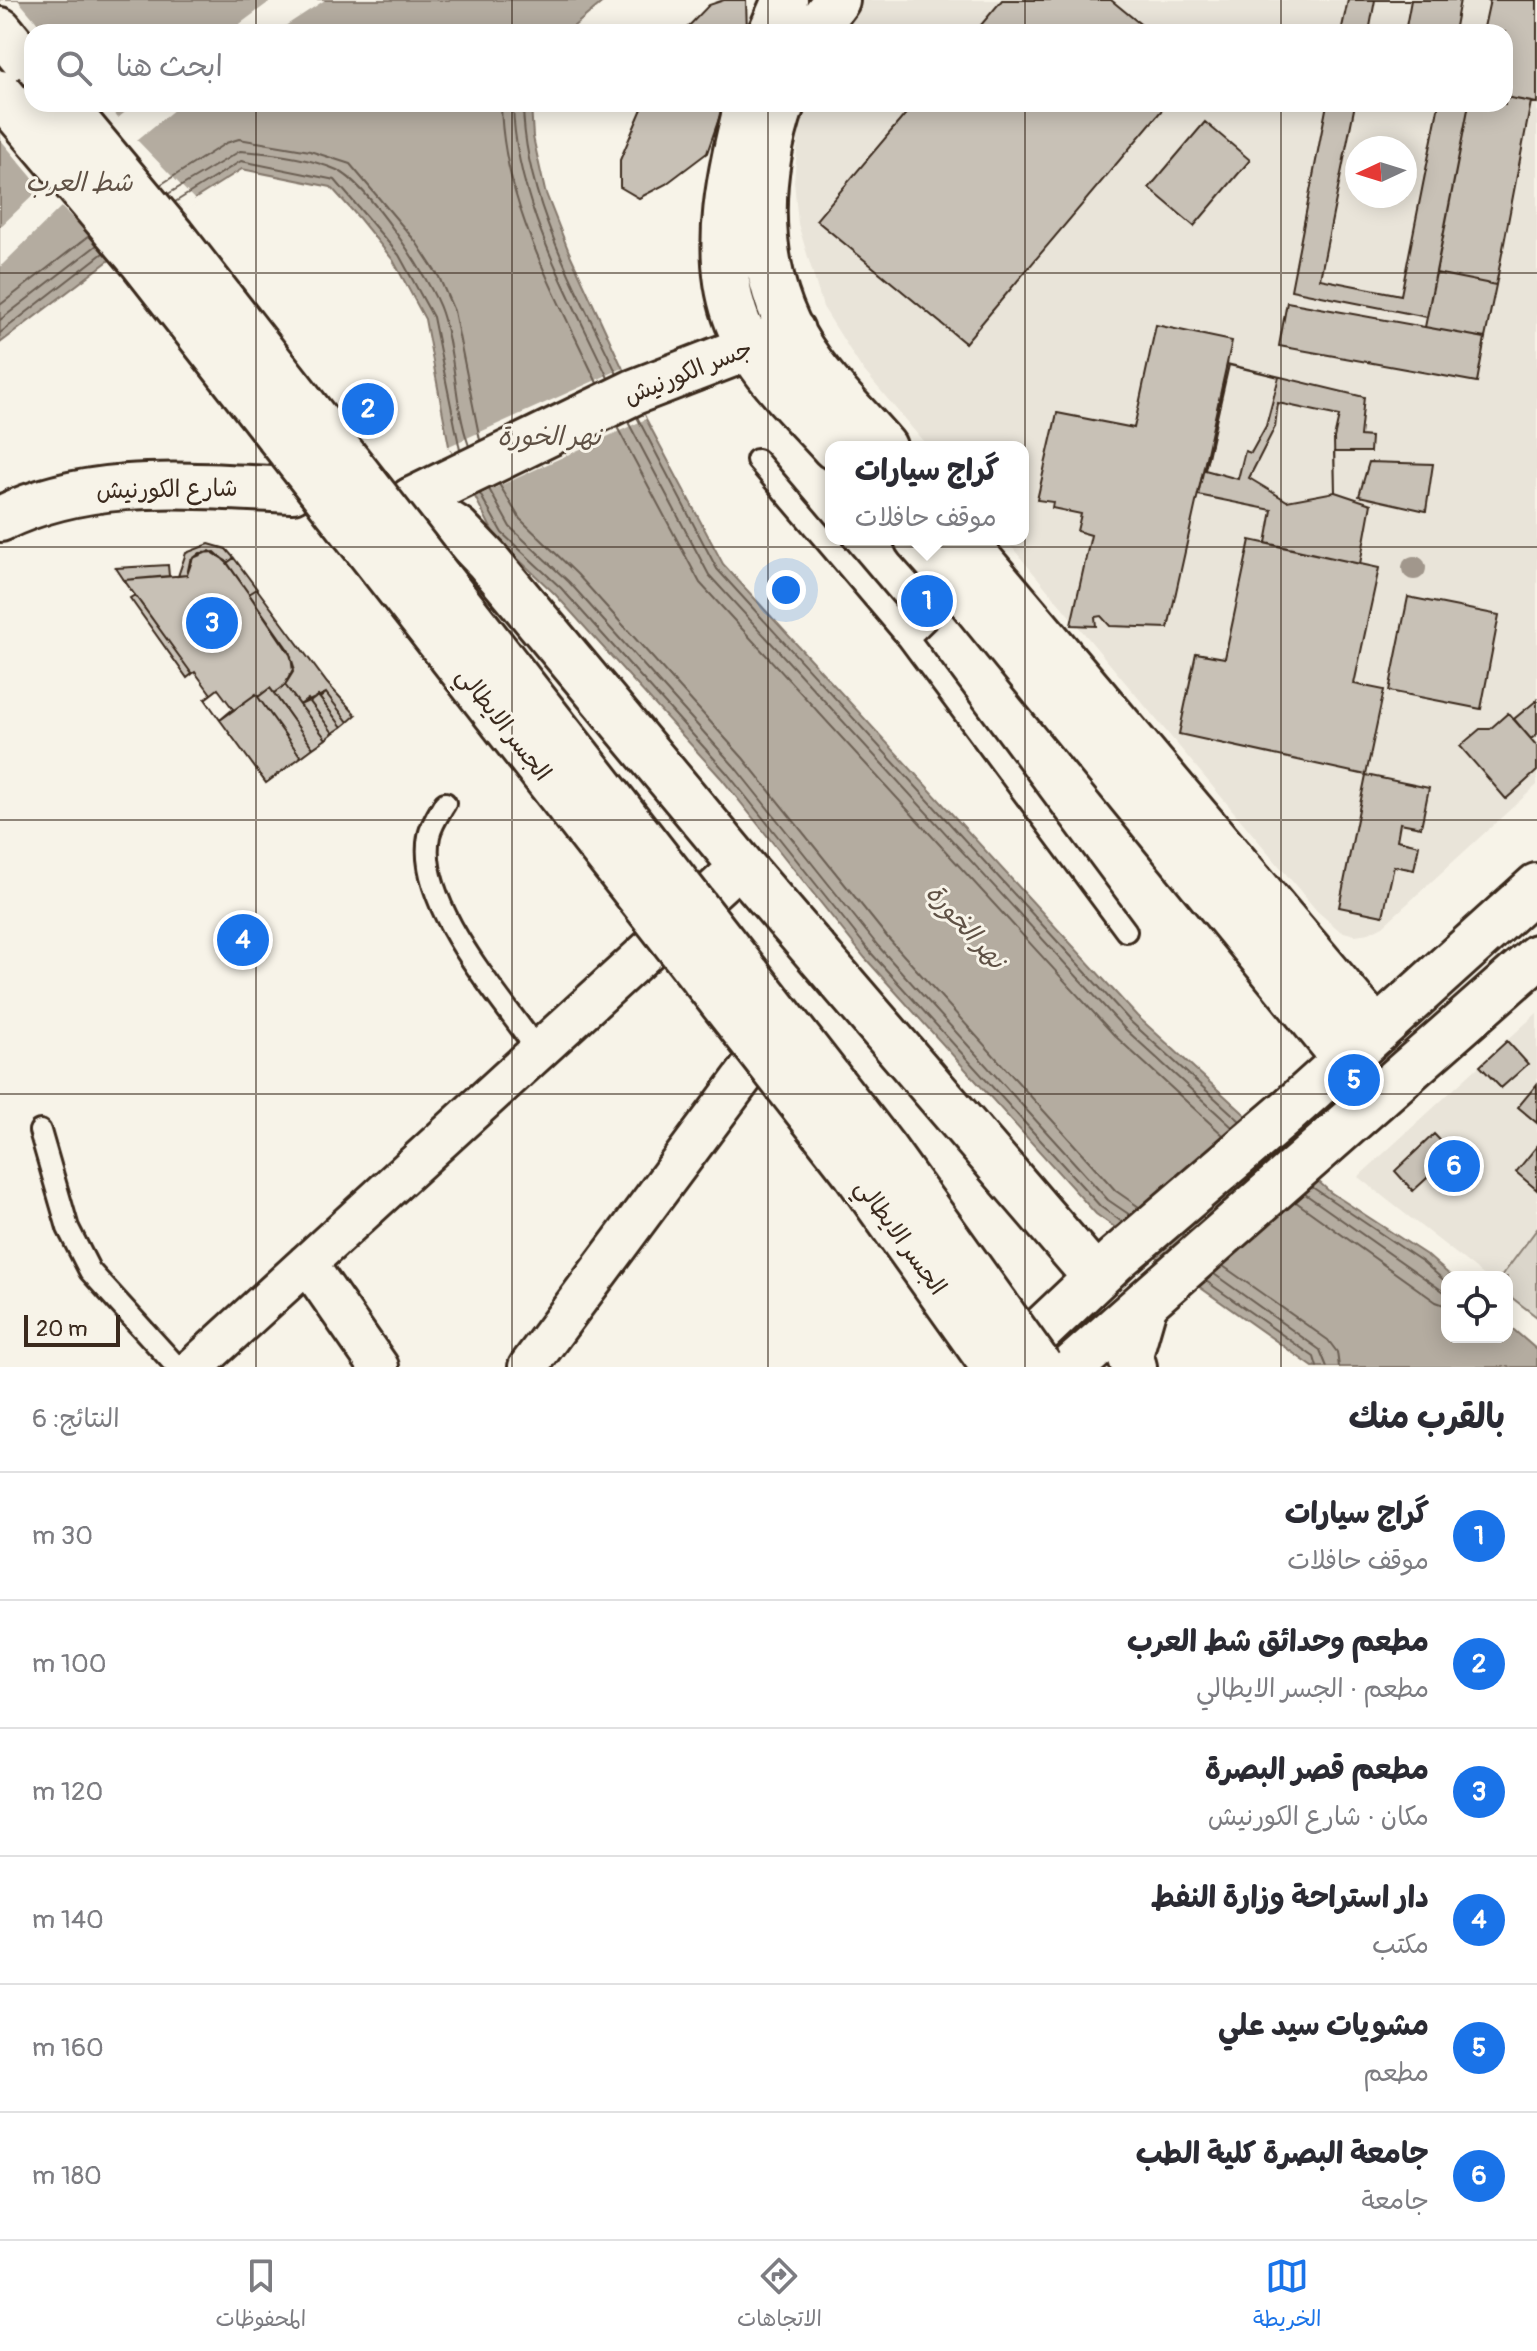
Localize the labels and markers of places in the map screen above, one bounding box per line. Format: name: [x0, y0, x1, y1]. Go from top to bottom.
pin: 2: [342, 379, 394, 439]
pin: 1: [901, 571, 953, 631]
pin: 3: [186, 593, 238, 653]
pin: 4: [217, 910, 269, 970]
pin: 5: [1328, 1050, 1380, 1110]
pin: 6: [1428, 1136, 1480, 1196]

